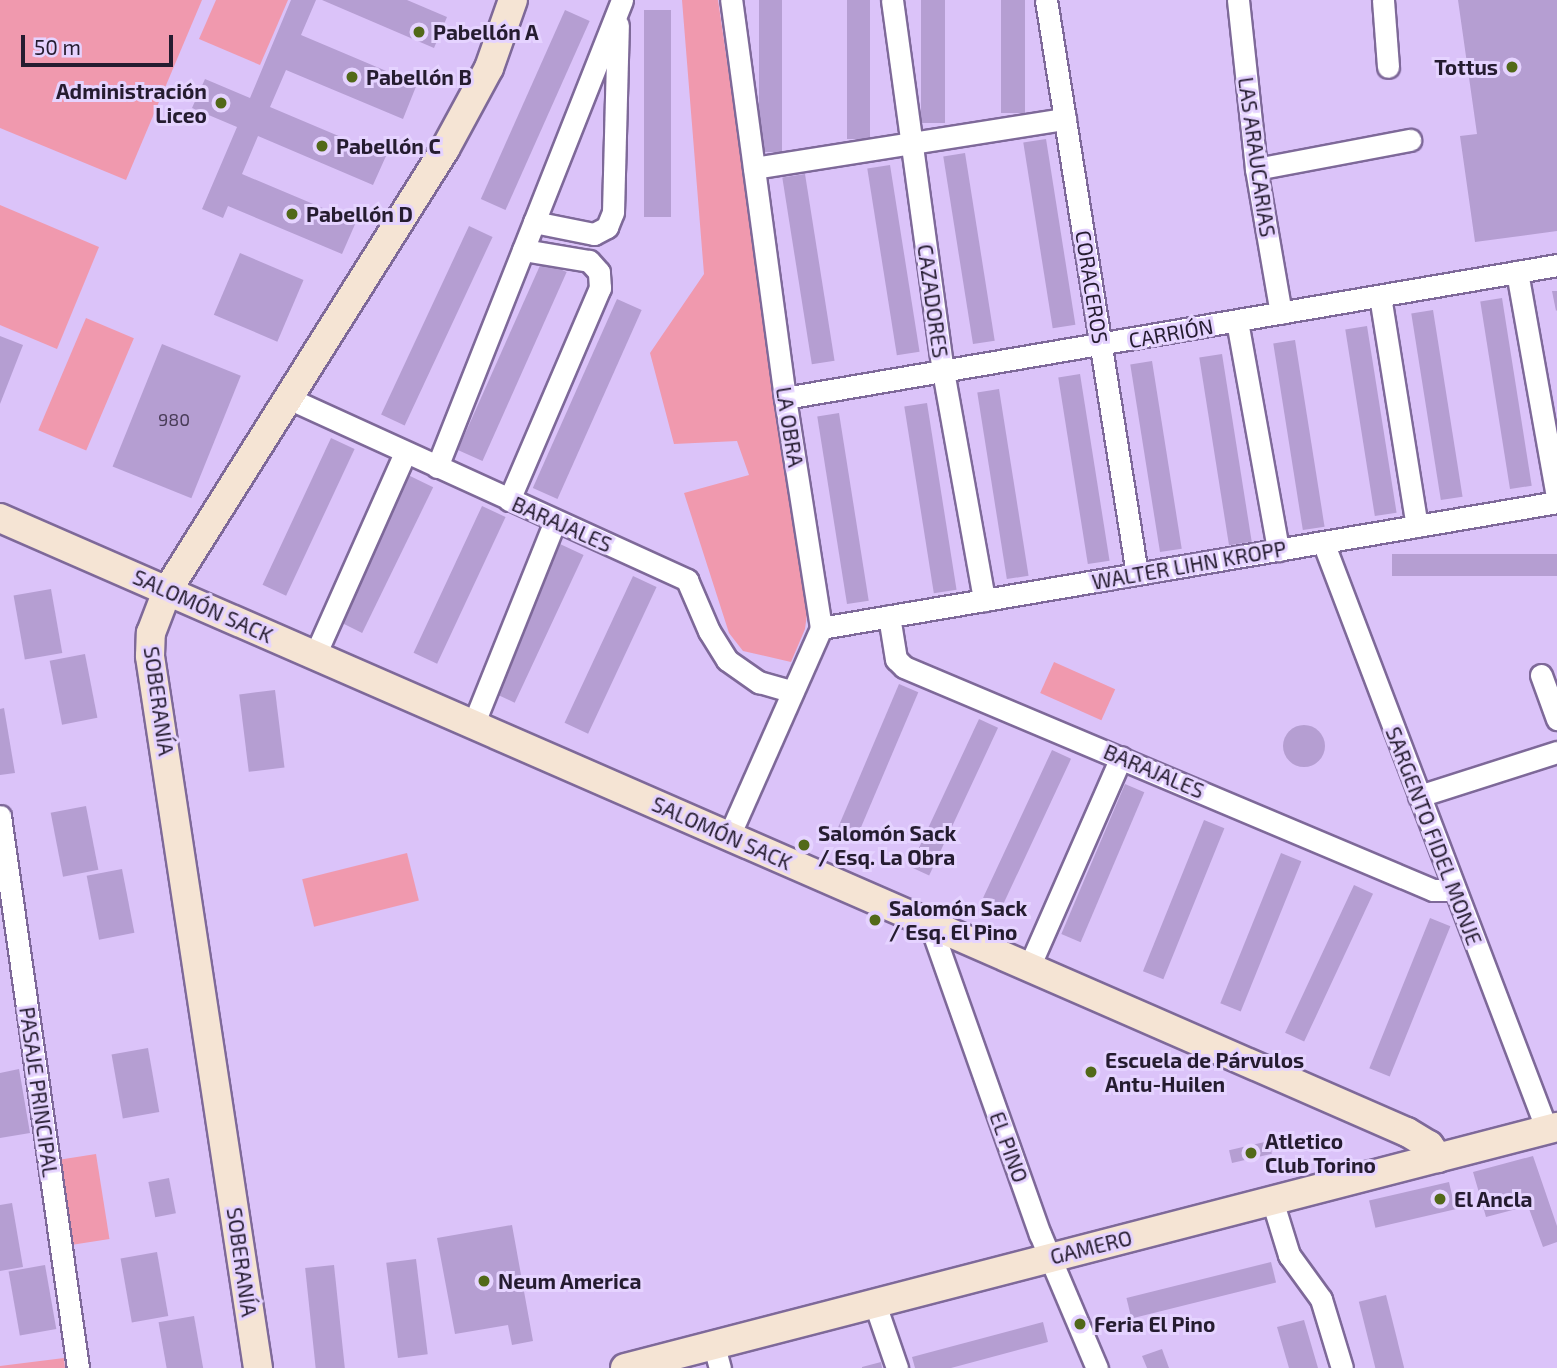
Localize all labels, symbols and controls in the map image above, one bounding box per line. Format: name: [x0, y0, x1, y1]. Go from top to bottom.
place label: Pabellón A: [433, 19, 539, 45]
scale bar: [24, 21, 177, 65]
marker: Pabellón A: [411, 24, 427, 40]
text: 50 m: [34, 34, 81, 59]
place label: Tottus: [1434, 54, 1498, 80]
marker: Tottus: [1504, 59, 1520, 75]
place label: Pabellón B: [366, 64, 472, 90]
marker: Pabellón B: [344, 69, 360, 85]
street label: LAS ARAUCARIAS: [1233, 75, 1281, 239]
place label: Administración Liceo: [56, 78, 207, 128]
marker: Administración Liceo: [213, 95, 229, 111]
place label: Pabellón C: [336, 133, 441, 159]
marker: Pabellón C: [314, 138, 330, 154]
place label: Pabellón D: [306, 201, 413, 227]
marker: Pabellón D: [284, 206, 300, 222]
street label: CORACEROS: [1071, 229, 1113, 345]
street label: CAZADORES: [913, 243, 953, 359]
street label: CARRIÓN: [1127, 313, 1215, 353]
street label: LA OBRA: [771, 385, 809, 469]
house number: 980: [158, 408, 190, 430]
street label: BARAJALES: [508, 491, 616, 557]
street label: WALTER LIHN KROPP: [1090, 536, 1288, 594]
street label: SALOMÓN SACK: [129, 564, 277, 648]
street label: SOBERANÍA: [139, 645, 179, 757]
street label: SARGENTO FIDEL MONJE: [1381, 723, 1487, 949]
street label: BARAJALES: [1100, 739, 1208, 803]
street label: SALOMÓN SACK: [648, 791, 796, 875]
place label: Salomón Sack / Esq. La Obra: [818, 820, 956, 870]
marker: Salomón Sack / Esq. La Obra: [796, 837, 812, 853]
place label: Salomón Sack / Esq. El Pino: [889, 895, 1027, 945]
marker: Salomón Sack / Esq. El Pino: [867, 912, 883, 928]
street label: PASAJE PRINCIPAL: [15, 1005, 63, 1179]
place label: Escuela de Párvulos Antu-Huilen: [1105, 1047, 1304, 1097]
marker: Escuela de Párvulos Antu-Huilen: [1083, 1064, 1099, 1080]
street label: EL PINO: [985, 1108, 1033, 1186]
place label: Atletico Club Torino: [1265, 1128, 1376, 1178]
marker: Atletico Club Torino: [1243, 1145, 1259, 1161]
place label: El Ancla: [1454, 1186, 1533, 1212]
marker: El Ancla: [1432, 1191, 1448, 1207]
street label: SOBERANÍA: [222, 1206, 262, 1318]
street label: GAMERO: [1047, 1225, 1135, 1269]
place label: Neum America: [498, 1268, 642, 1294]
marker: Neum America: [476, 1273, 492, 1289]
place label: Feria El Pino: [1094, 1311, 1216, 1337]
marker: Feria El Pino: [1072, 1316, 1088, 1332]

